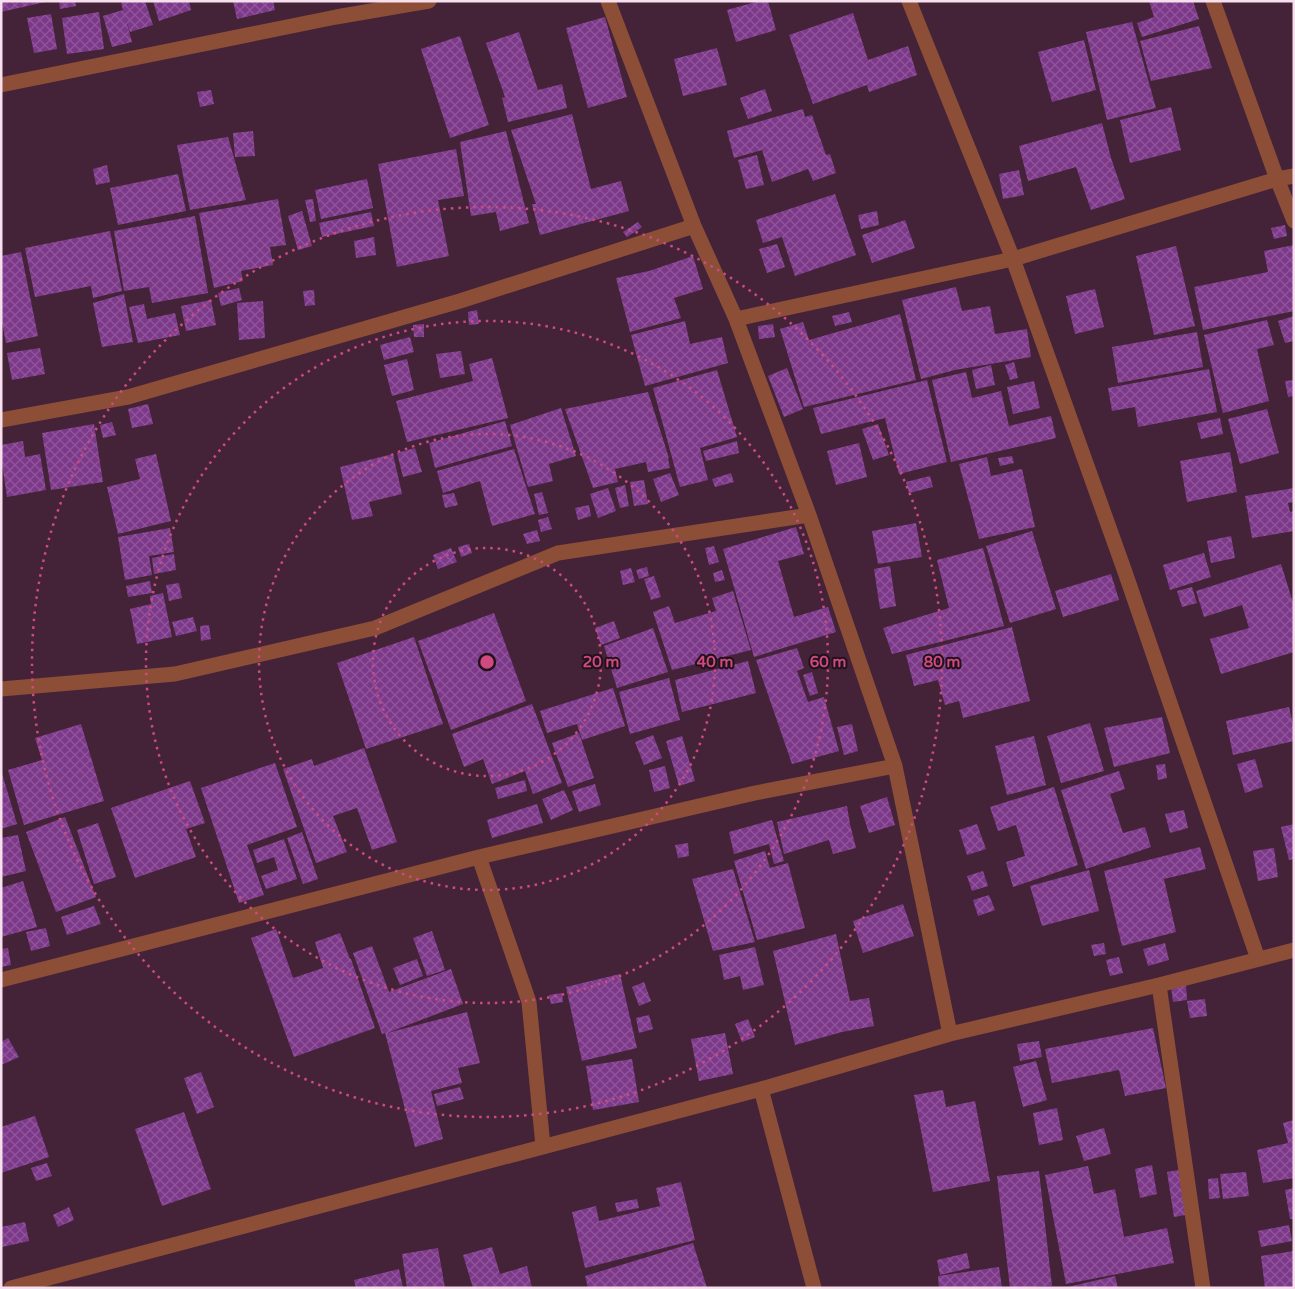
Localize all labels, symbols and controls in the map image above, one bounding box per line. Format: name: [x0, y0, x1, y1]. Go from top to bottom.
centre of rings: [478, 653, 496, 671]
text: 20 m: [583, 653, 619, 671]
text: 40 m: [697, 653, 733, 671]
text: 60 m: [810, 653, 846, 671]
text: 80 m: [924, 653, 960, 671]

